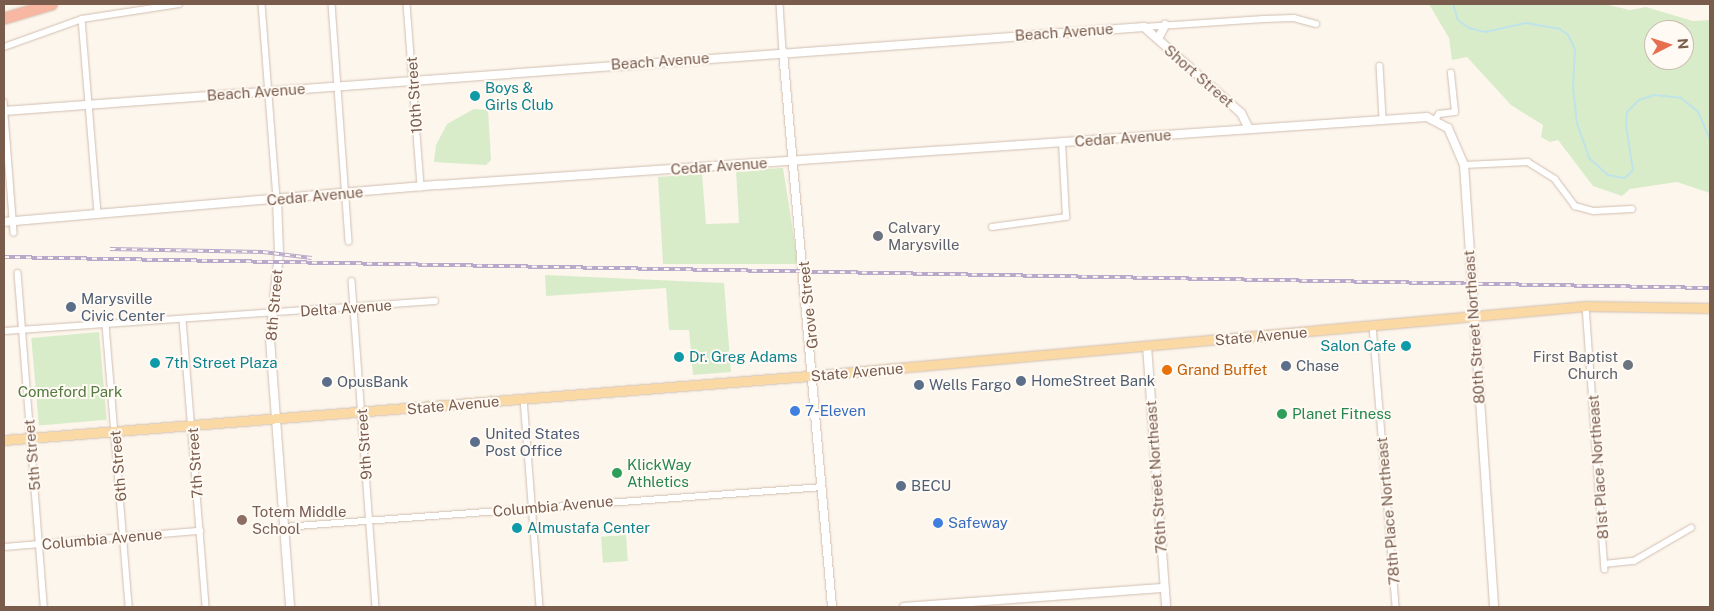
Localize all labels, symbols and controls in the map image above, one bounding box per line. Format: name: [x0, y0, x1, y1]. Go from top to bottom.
street label: Beach Avenue: [1014, 20, 1114, 44]
north arrow: [1644, 20, 1694, 70]
text: N: [1674, 38, 1691, 50]
street label: Short Street: [1161, 41, 1237, 111]
street label: Beach Avenue: [610, 49, 710, 73]
street label: 10th Street: [402, 56, 426, 134]
place label: Boys & Girls Club: [485, 78, 554, 113]
street label: Beach Avenue: [206, 80, 306, 104]
marker: Boys & Girls Club: [469, 90, 481, 102]
street label: Cedar Avenue: [1074, 126, 1172, 150]
street label: Cedar Avenue: [670, 154, 768, 178]
street label: Cedar Avenue: [266, 183, 364, 209]
place label: Calvary Marysville: [888, 218, 959, 253]
marker: Calvary Marysville: [872, 230, 884, 242]
street label: 80th Street Northeast: [1460, 250, 1488, 404]
street label: Grove Street: [794, 260, 822, 350]
street label: 8th Street: [262, 269, 286, 341]
place label: Marysville Civic Center: [81, 289, 165, 324]
street label: Delta Avenue: [299, 296, 393, 320]
marker: Marysville Civic Center: [65, 301, 77, 313]
street label: State Avenue: [1214, 323, 1308, 349]
place label: Salon Cafe: [1320, 337, 1396, 355]
marker: Salon Cafe: [1400, 340, 1412, 352]
place label: First Baptist Church: [1533, 347, 1618, 382]
place label: Dr. Greg Adams: [689, 348, 798, 366]
marker: Dr. Greg Adams: [673, 351, 685, 363]
place label: 7th Street Plaza: [165, 354, 277, 372]
marker: 7th Street Plaza: [149, 357, 161, 369]
place label: Chase: [1296, 357, 1339, 375]
street label: State Avenue: [810, 359, 904, 385]
marker: First Baptist Church: [1622, 359, 1634, 371]
marker: Chase: [1280, 360, 1292, 372]
place label: Grand Buffet: [1177, 361, 1267, 379]
marker: Grand Buffet: [1161, 364, 1173, 376]
place label: HomeStreet Bank: [1031, 372, 1155, 390]
place label: OpusBank: [337, 373, 409, 391]
marker: HomeStreet Bank: [1015, 375, 1027, 387]
marker: OpusBank: [321, 376, 333, 388]
place label: Wells Fargo: [929, 376, 1011, 394]
marker: Wells Fargo: [913, 379, 925, 391]
park label: Comeford Park: [18, 383, 122, 401]
street label: State Avenue: [406, 392, 500, 418]
street label: 81st Place Northeast: [1584, 394, 1612, 540]
street label: 76th Street Northeast: [1142, 400, 1170, 554]
place label: 7-Eleven: [805, 402, 866, 420]
marker: 7-Eleven: [789, 405, 801, 417]
place label: Planet Fitness: [1292, 405, 1391, 423]
street label: 9th Street: [353, 408, 375, 480]
marker: Planet Fitness: [1276, 408, 1288, 420]
street label: 5th Street: [20, 419, 44, 491]
place label: United States Post Office: [485, 424, 580, 459]
street label: 7th Street: [184, 427, 206, 499]
street label: 6th Street: [106, 430, 130, 502]
marker: United States Post Office: [469, 436, 481, 448]
street label: 78th Place Northeast: [1373, 436, 1403, 586]
place label: KlickWay Athletics: [627, 455, 691, 490]
marker: KlickWay Athletics: [611, 467, 623, 479]
place label: BECU: [911, 477, 951, 495]
marker: BECU: [895, 480, 907, 492]
street label: Columbia Avenue: [492, 492, 614, 520]
place label: Totem Middle School: [252, 502, 346, 537]
marker: Totem Middle School: [236, 514, 248, 526]
place label: Safeway: [948, 514, 1008, 532]
marker: Safeway: [932, 517, 944, 529]
place label: Almustafa Center: [527, 519, 650, 537]
marker: Almustafa Center: [511, 522, 523, 534]
street label: Columbia Avenue: [41, 525, 163, 553]

